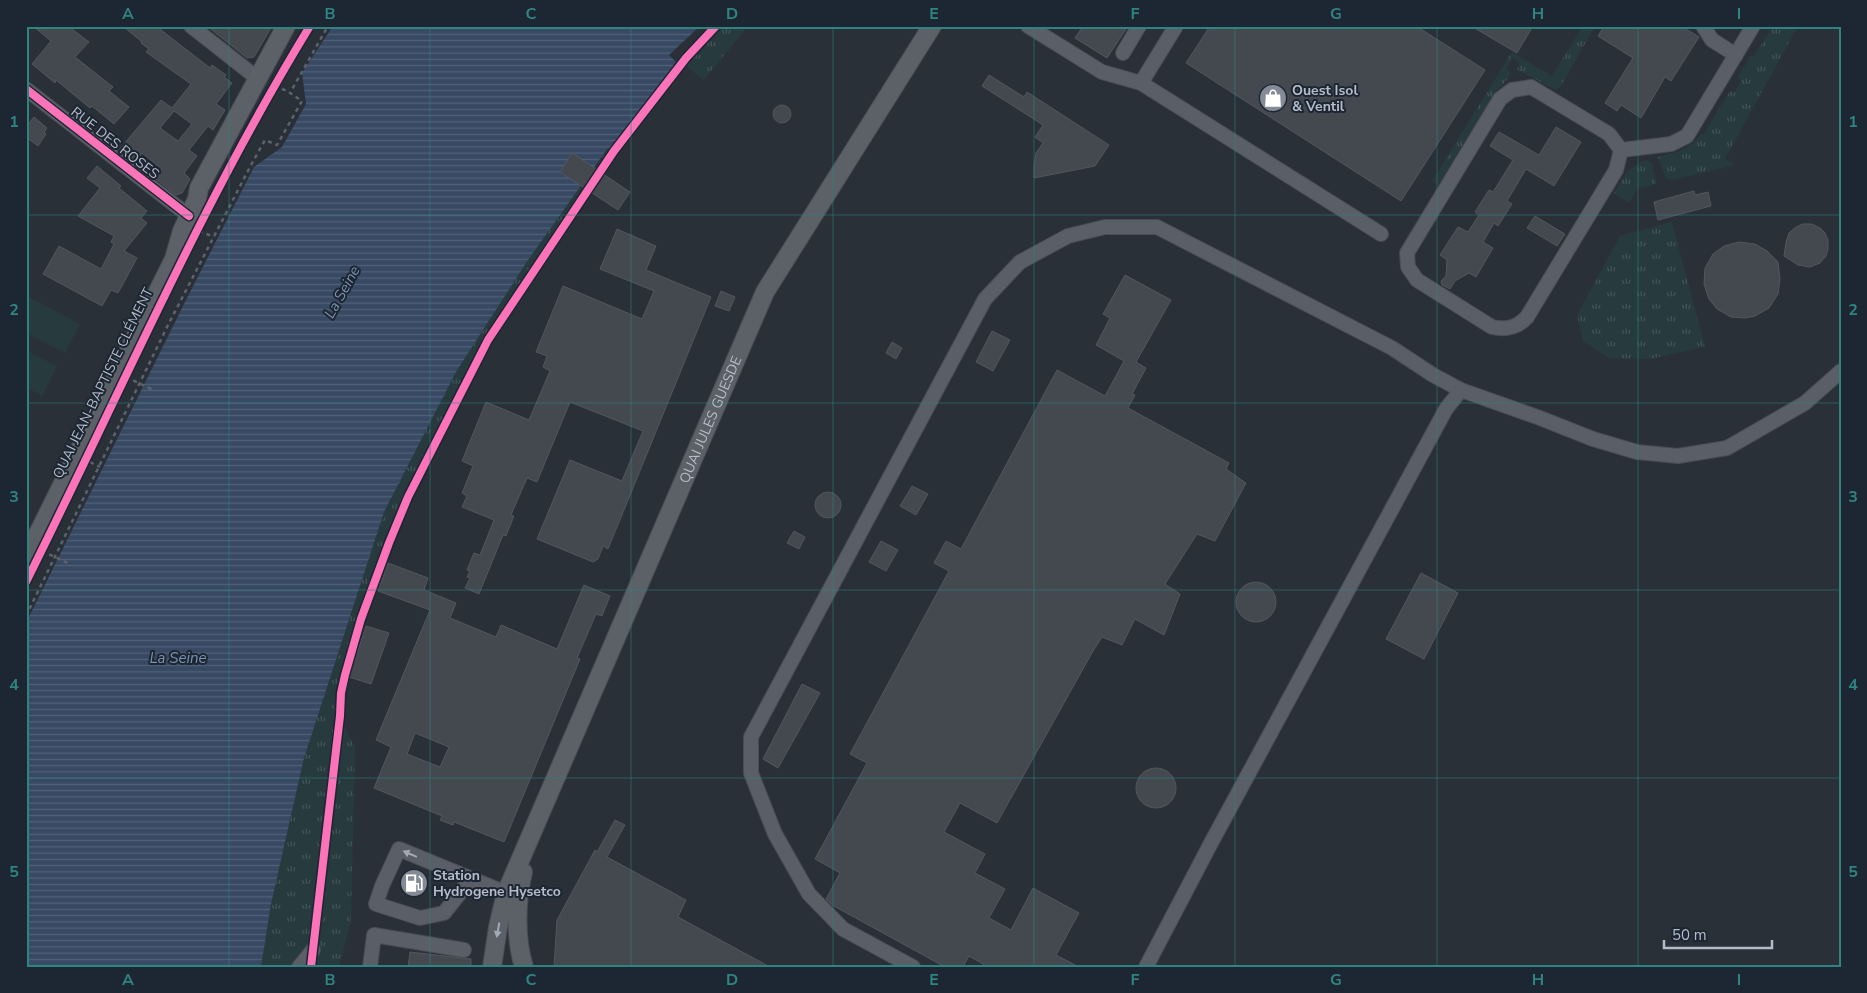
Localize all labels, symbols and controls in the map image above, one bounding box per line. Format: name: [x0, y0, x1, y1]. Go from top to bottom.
text: A: [122, 3, 134, 25]
text: B: [324, 3, 336, 25]
text: C: [526, 3, 537, 25]
text: D: [726, 3, 738, 25]
text: E: [929, 3, 939, 25]
text: F: [1131, 3, 1140, 25]
text: G: [1330, 3, 1342, 25]
text: H: [1532, 3, 1544, 25]
text: I: [1737, 3, 1741, 25]
place label: Ouest Isol & Ventil: [1292, 81, 1358, 116]
shop icon: Ouest Isol & Ventil: [1258, 83, 1288, 113]
street label: RUE DES ROSES: [67, 103, 163, 184]
text: 1: [9, 111, 19, 133]
text: 1: [1848, 111, 1858, 133]
water label: La Seine: [319, 262, 365, 322]
street label: QUAI JEAN-BAPTISTE CLÉMENT: [48, 284, 158, 482]
text: 2: [9, 299, 19, 321]
text: 2: [1848, 299, 1858, 321]
street label: QUAI JULES GUESDE: [674, 353, 746, 486]
text: 3: [9, 486, 19, 508]
text: 3: [1848, 486, 1858, 508]
water label: La Seine: [149, 648, 207, 668]
text: 4: [9, 674, 19, 696]
text: 4: [1848, 674, 1858, 696]
one-way arrow: [403, 849, 417, 857]
text: 5: [9, 861, 19, 883]
text: 5: [1848, 861, 1858, 883]
place label: Station Hydrogene Hysetco: [433, 866, 561, 901]
fuel station icon: Station Hydrogene Hysetco: [399, 868, 429, 898]
scale bar: [1664, 918, 1772, 950]
one-way arrow: [493, 923, 501, 939]
text: 50 m: [1672, 925, 1707, 945]
text: A: [122, 969, 134, 991]
text: B: [324, 969, 336, 991]
text: C: [526, 969, 537, 991]
text: D: [726, 969, 738, 991]
text: E: [929, 969, 939, 991]
text: F: [1131, 969, 1140, 991]
text: G: [1330, 969, 1342, 991]
text: H: [1532, 969, 1544, 991]
text: I: [1737, 969, 1741, 991]

